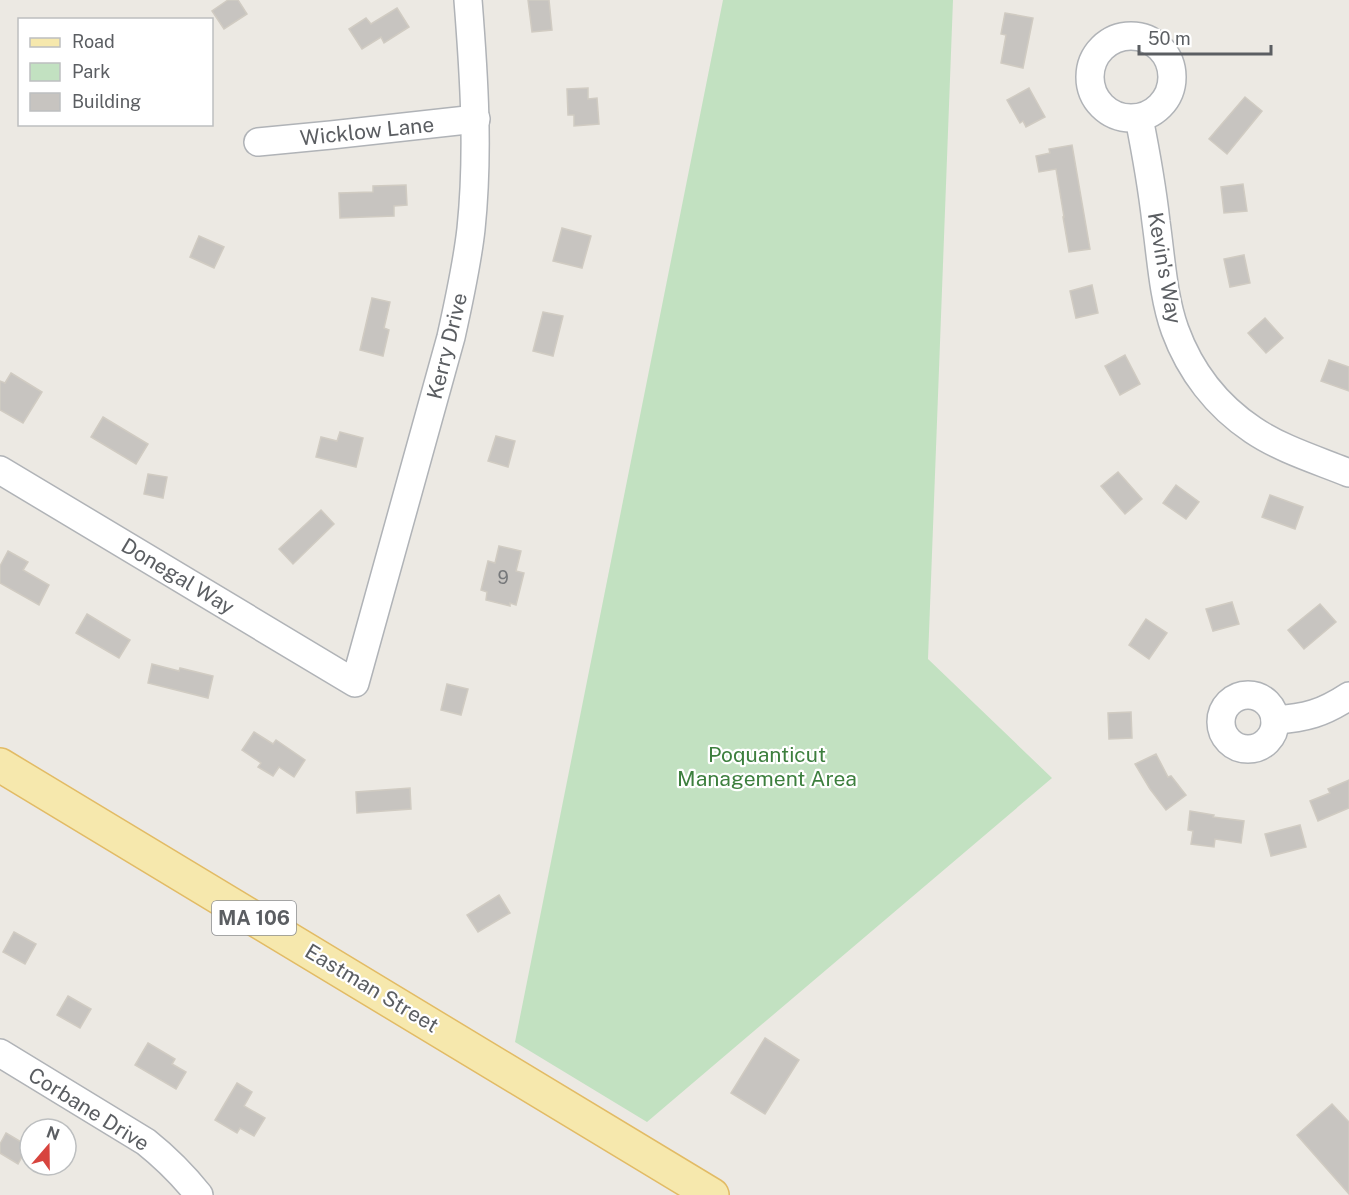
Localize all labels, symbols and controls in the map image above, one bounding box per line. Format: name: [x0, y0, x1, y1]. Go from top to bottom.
legend: [18, 18, 213, 126]
scale bar: [1139, 18, 1271, 56]
text: 50 m: [1148, 28, 1191, 49]
text: Road: [72, 31, 115, 52]
text: Park: [72, 61, 110, 82]
text: Building: [72, 91, 141, 112]
street label: Wicklow Lane: [299, 112, 435, 150]
street label: Kevin's Way: [1143, 210, 1187, 326]
street label: Kerry Drive: [422, 290, 472, 402]
street label: Donegal Way: [117, 532, 239, 620]
house number: 9: [497, 567, 509, 588]
park label: Poquanticut Management Area: [677, 742, 857, 791]
road number: MA 106: [212, 901, 296, 935]
street label: Eastman Street: [301, 938, 443, 1038]
street label: Corbane Drive: [24, 1062, 154, 1156]
north arrow: [18, 1117, 78, 1177]
text: N: [44, 1122, 62, 1144]

